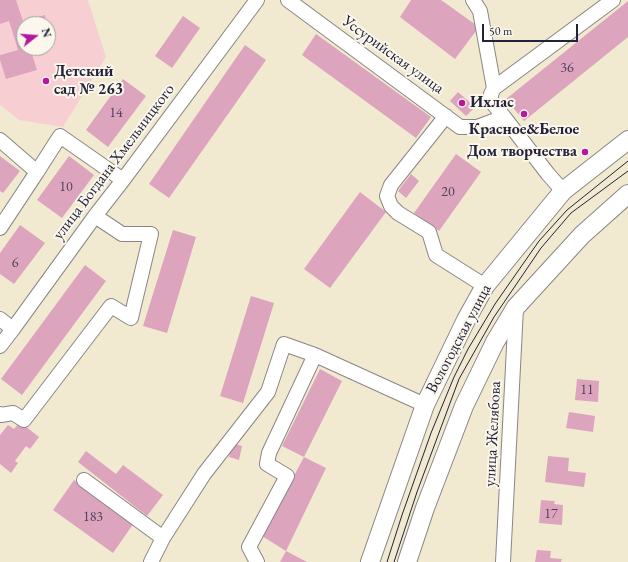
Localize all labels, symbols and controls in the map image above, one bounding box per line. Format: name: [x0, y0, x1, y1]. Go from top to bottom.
street label: Уссурийская улица: [338, 12, 448, 98]
north arrow: [16, 16, 56, 56]
scale bar: [484, 16, 580, 42]
text: 50 m: [489, 23, 512, 39]
text: N: [39, 26, 55, 39]
house number: 36: [560, 60, 574, 76]
place label: Детский сад № 263: [54, 62, 123, 100]
marker: Детский сад № 263: [41, 76, 51, 86]
street label: улица Богдана Хмельницкого: [49, 80, 179, 244]
place label: Ихлас: [470, 93, 514, 113]
marker: Ихлас: [457, 98, 467, 108]
house number: 14: [109, 105, 123, 121]
marker: Красное&Белое: [519, 109, 529, 119]
place label: Красное&Белое: [469, 120, 579, 140]
place label: Дом творчества: [467, 142, 577, 162]
marker: Дом творчества: [580, 147, 590, 157]
house number: 10: [59, 179, 73, 195]
house number: 20: [441, 184, 455, 200]
house number: 6: [12, 255, 18, 271]
street label: Вологодская улица: [422, 281, 496, 397]
street label: улица Желябова: [481, 381, 505, 487]
house number: 11: [580, 382, 594, 398]
house number: 17: [544, 506, 558, 522]
house number: 183: [83, 509, 103, 525]

